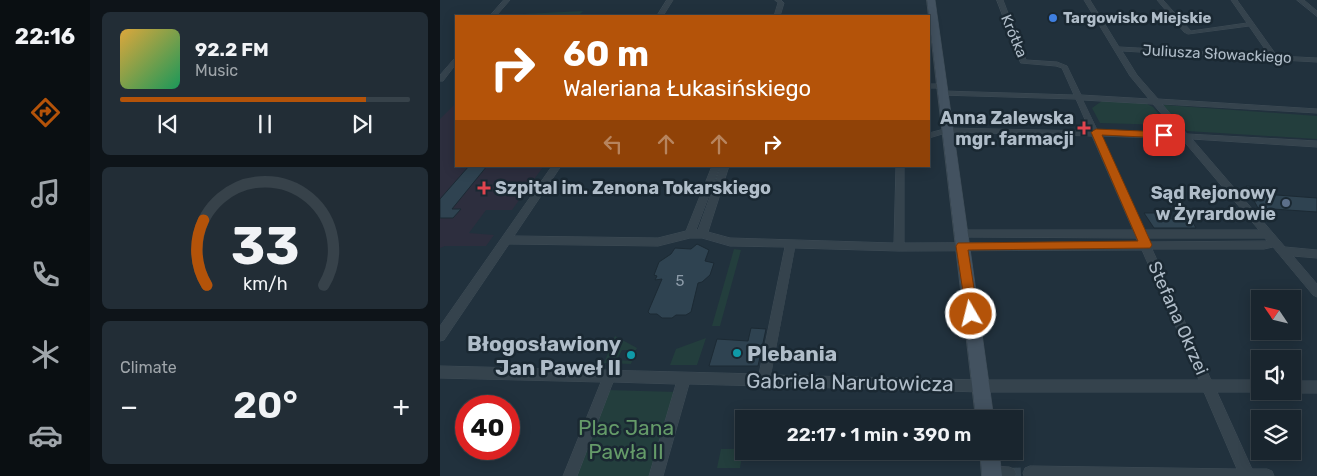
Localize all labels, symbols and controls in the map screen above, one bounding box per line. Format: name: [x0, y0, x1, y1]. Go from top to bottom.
place label: Targowisko Miejskie: [1063, 9, 1212, 27]
street label: Krótka: [997, 12, 1031, 60]
marker: Targowisko Miejskie: [1047, 12, 1059, 24]
text: 22:16: [15, 23, 75, 50]
text: 60 m: [563, 33, 649, 75]
icon: right: [480, 35, 545, 100]
text: 92.2 FM: [195, 38, 269, 61]
street label: Juliusza Słowackiego: [1142, 41, 1292, 67]
text: Music: [195, 61, 238, 80]
text: Waleriana Łukasińskiego: [563, 75, 811, 102]
icon: directions: [28, 95, 63, 130]
place label: Anna Zalewska mgr. farmacji: [940, 107, 1074, 150]
icon: previous: [154, 110, 182, 138]
icon: pause: [251, 110, 279, 138]
icon: next: [348, 110, 376, 138]
pin: [1143, 114, 1185, 156]
icon: arrive: [1150, 121, 1178, 149]
marker: Anna Zalewska mgr. farmacji: [1078, 122, 1090, 134]
icon: left: [599, 130, 627, 158]
icon: ahead: [652, 130, 680, 158]
icon: ahead: [705, 130, 733, 158]
icon: right: [758, 130, 786, 158]
icon: music: [28, 176, 63, 211]
place label: Szpital im. Zenona Tokarskiego: [495, 177, 771, 199]
marker: Szpital im. Zenona Tokarskiego: [477, 181, 491, 195]
place label: Sąd Rejonowy w Żyrardowie: [1151, 182, 1276, 225]
marker: Sąd Rejonowy w Żyrardowie: [1280, 197, 1292, 209]
text: 33: [231, 215, 299, 277]
icon: phone: [28, 257, 63, 292]
street label: Stefana Okrzei: [1143, 258, 1213, 378]
house number: 5: [676, 272, 685, 290]
text: km/h: [243, 273, 287, 294]
position arrow: [944, 287, 996, 339]
north arrow: [1251, 290, 1301, 340]
map controls: [1251, 290, 1301, 460]
place label: Błogosławiony Jan Paweł II: [467, 331, 621, 380]
icon: climate: [28, 337, 63, 372]
place label: Plebania: [747, 341, 837, 366]
marker: Plebania: [731, 347, 743, 359]
marker: Błogosławiony Jan Paweł II: [625, 349, 637, 361]
button: sound: [1251, 350, 1301, 400]
text: Climate: [120, 358, 177, 377]
street label: Gabriela Narutowicza: [746, 368, 954, 396]
text: 20°: [233, 382, 298, 428]
text: −: [120, 390, 138, 423]
text: +: [393, 390, 410, 423]
speed limit sign: 40: [455, 395, 520, 460]
button: layers: [1251, 410, 1301, 460]
park label: Plac Jana Pawła II: [578, 415, 674, 464]
icon: car: [28, 418, 63, 453]
text: 22:17 · 1 min · 390 m: [787, 423, 971, 446]

